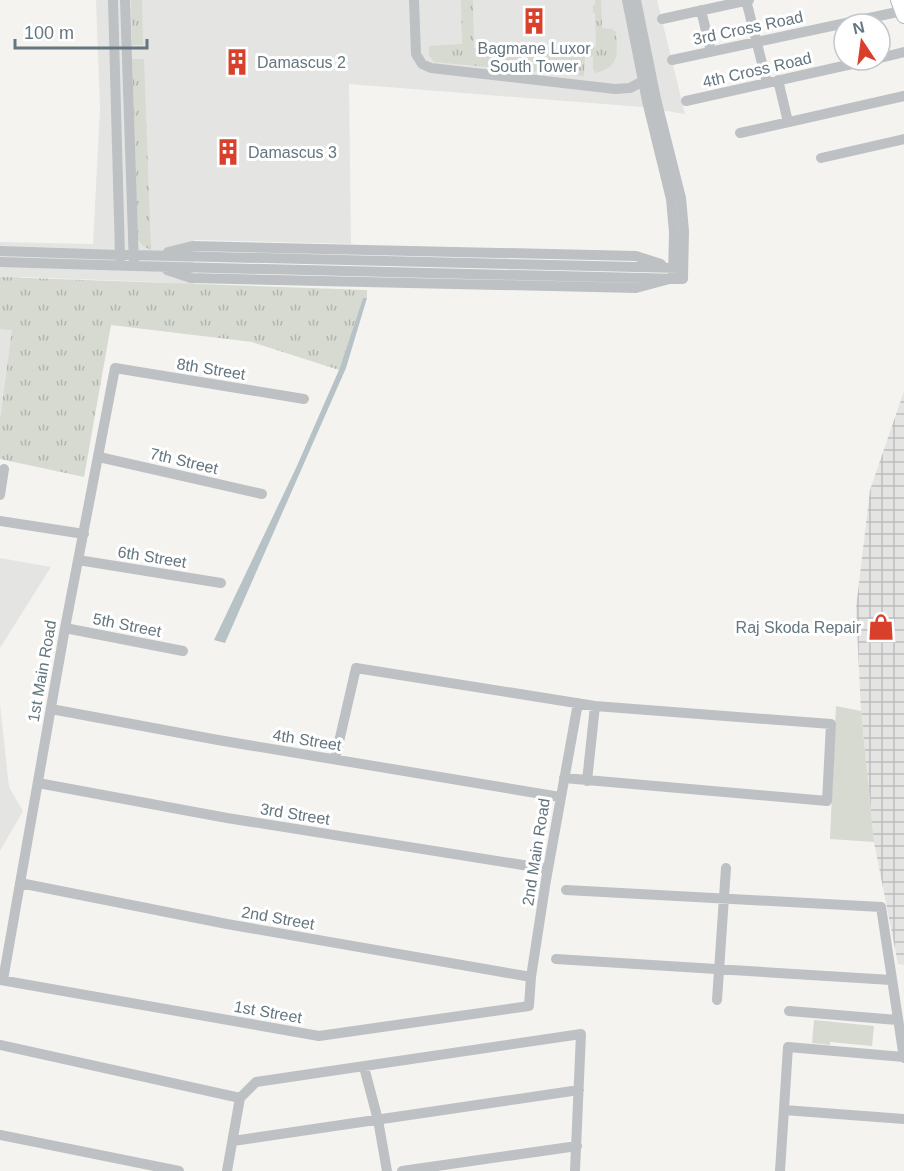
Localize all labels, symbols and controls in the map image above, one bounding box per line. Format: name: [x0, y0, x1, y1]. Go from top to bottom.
building icon: Bagmane Luxor South Tower: [519, 6, 549, 36]
street label: 3rd Cross Road: [691, 8, 805, 48]
scale bar: [15, 12, 147, 50]
north arrow: [832, 12, 892, 72]
text: N: [851, 18, 866, 37]
text: 100 m: [24, 23, 74, 43]
place label: Bagmane Luxor South Tower: [478, 40, 591, 75]
building icon: Damascus 2: [222, 47, 252, 77]
street label: 4th Cross Road: [701, 49, 813, 91]
place label: Damascus 2: [257, 54, 346, 71]
building icon: Damascus 3: [213, 137, 243, 167]
place label: Damascus 3: [248, 144, 337, 161]
street label: 8th Street: [175, 355, 247, 383]
street label: 7th Street: [148, 445, 220, 477]
street label: 6th Street: [116, 543, 188, 571]
street label: 5th Street: [91, 610, 163, 640]
shop icon: Raj Skoda Repair: [866, 612, 896, 642]
street label: 1st Main Road: [25, 619, 59, 723]
place label: Raj Skoda Repair: [736, 619, 862, 636]
street label: 4th Street: [271, 726, 343, 754]
street label: 2nd Main Road: [519, 797, 553, 907]
street label: 3rd Street: [259, 800, 332, 828]
street label: 2nd Street: [240, 903, 316, 933]
street label: 1st Street: [233, 998, 304, 1026]

